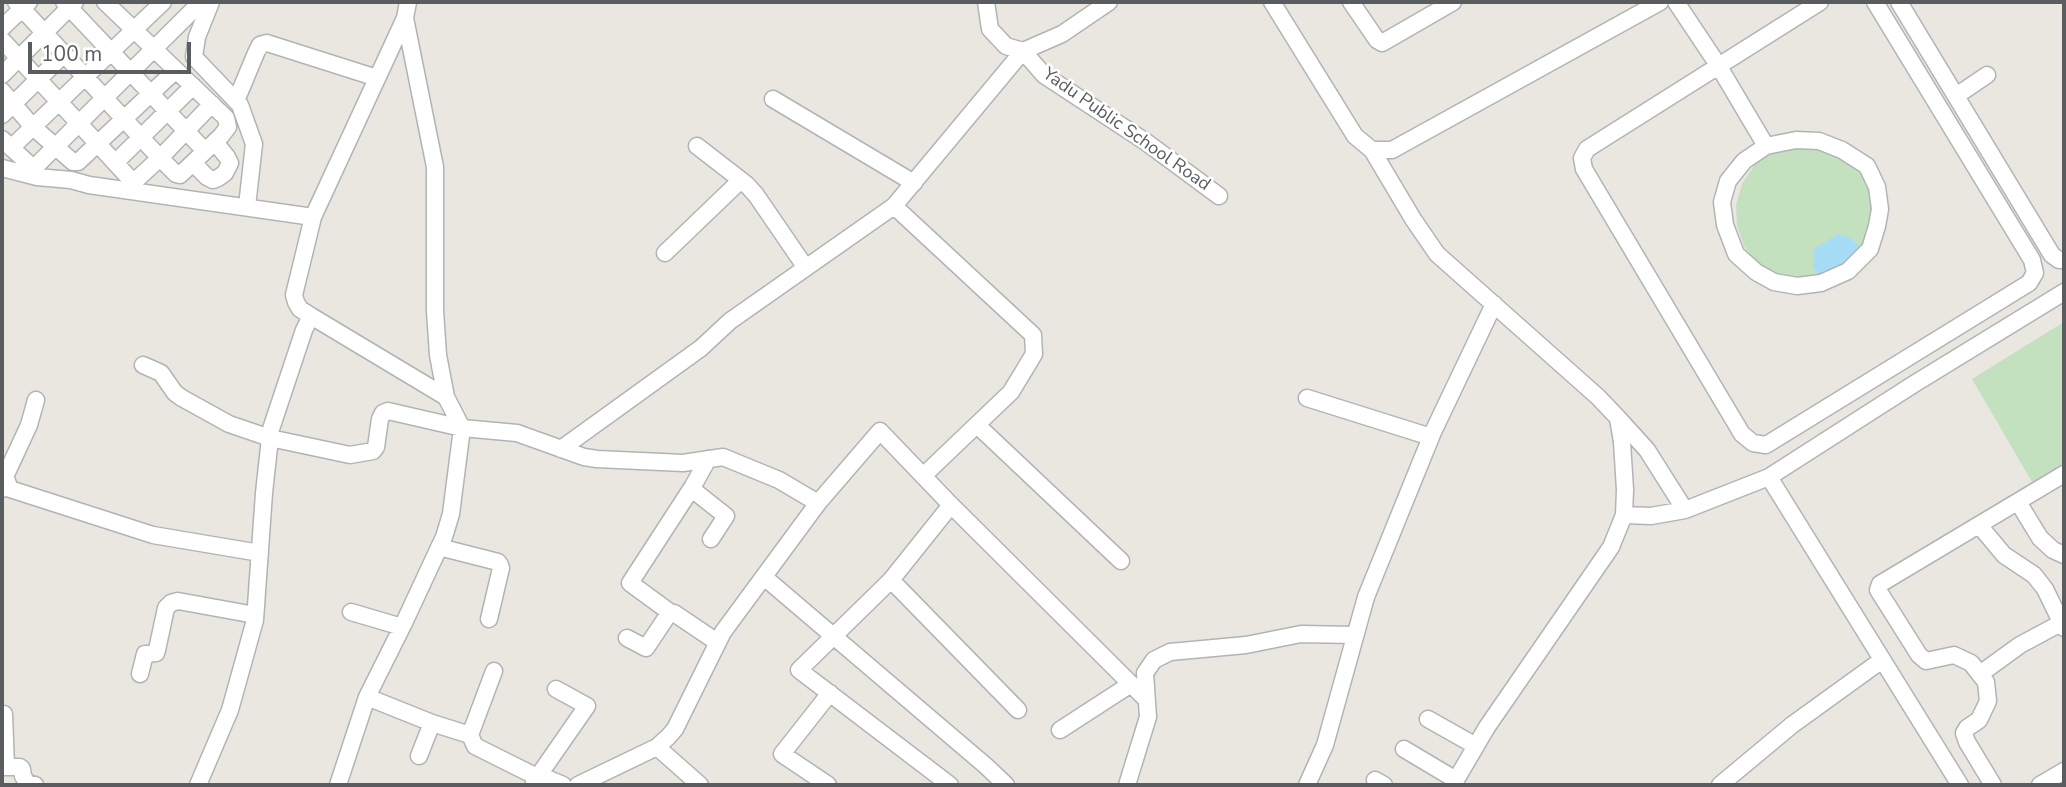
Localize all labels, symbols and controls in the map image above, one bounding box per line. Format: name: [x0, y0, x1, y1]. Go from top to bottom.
scale bar: [32, 28, 194, 72]
text: 100 m: [41, 40, 102, 68]
street label: Yadu Public School Road: [1038, 64, 1214, 196]

